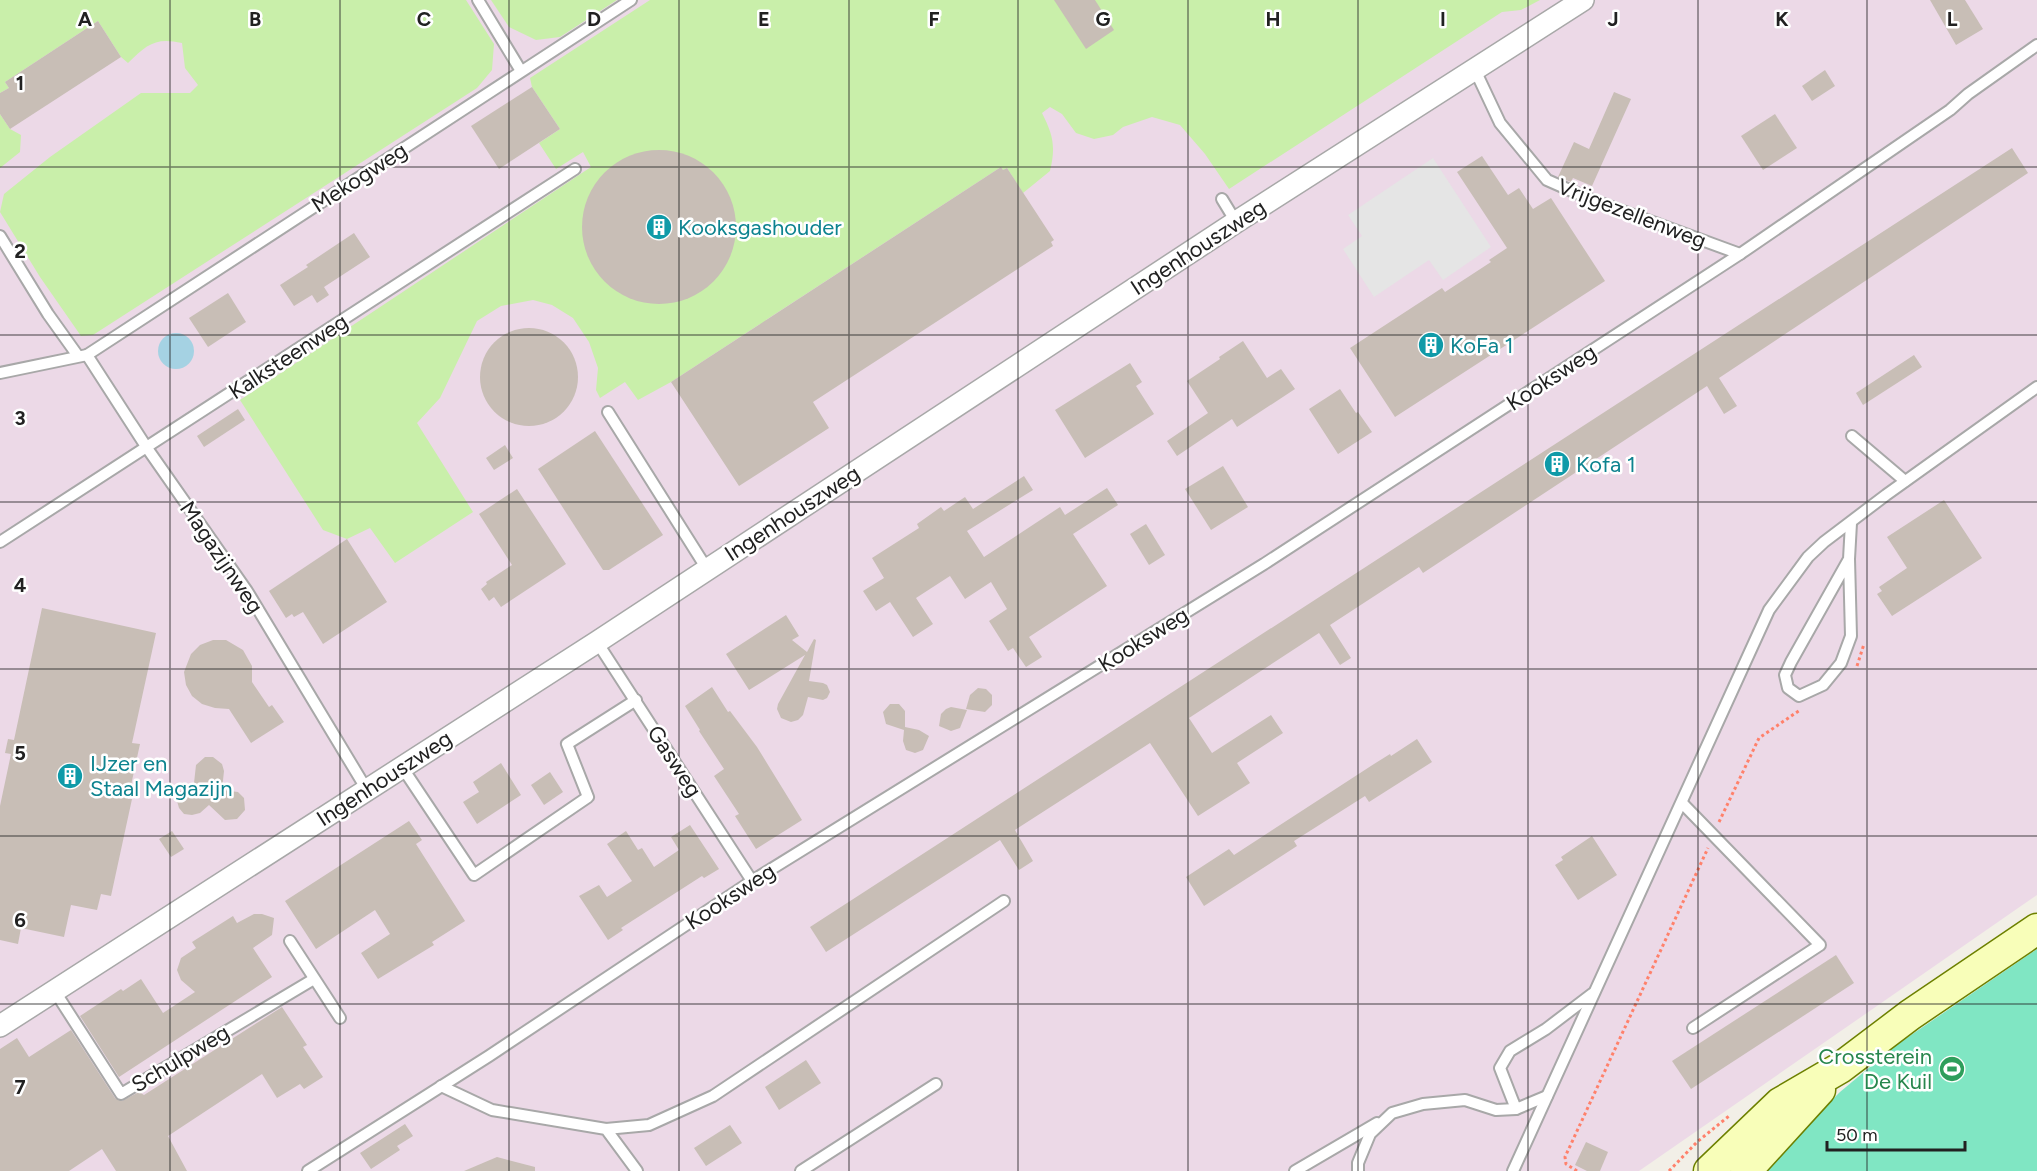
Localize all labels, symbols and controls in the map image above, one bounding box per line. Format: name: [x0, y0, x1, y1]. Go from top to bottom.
text: A: [78, 7, 93, 31]
text: B: [249, 7, 261, 31]
text: C: [417, 7, 431, 31]
text: D: [587, 7, 601, 31]
text: E: [758, 7, 770, 31]
text: F: [928, 7, 940, 31]
text: G: [1096, 7, 1111, 31]
text: H: [1266, 7, 1281, 31]
text: I: [1440, 7, 1446, 31]
text: J: [1607, 7, 1619, 31]
text: K: [1775, 7, 1789, 31]
text: L: [1947, 7, 1958, 31]
text: 1: [16, 71, 24, 95]
street label: Mekogweg: [306, 137, 412, 218]
street label: Vrijgezellenweg: [1554, 173, 1710, 254]
street label: Ingenhouszweg: [1126, 194, 1271, 301]
building icon: Kooksgashouder: [644, 212, 674, 242]
place label: Kooksgashouder: [678, 214, 842, 241]
text: 2: [14, 239, 26, 263]
street label: Kalksteenweg: [224, 308, 353, 405]
building icon: KoFa 1: [1416, 330, 1446, 360]
place label: KoFa 1: [1450, 332, 1514, 359]
street label: Kooksweg: [1501, 338, 1601, 416]
text: 3: [14, 406, 26, 430]
building icon: Kofa 1: [1542, 449, 1572, 479]
place label: Kofa 1: [1576, 451, 1636, 478]
street label: Ingenhouszweg: [720, 460, 865, 567]
street label: Magazijnweg: [174, 496, 269, 619]
text: 4: [14, 573, 27, 597]
street label: Kooksweg: [1093, 601, 1194, 678]
street label: Gasweg: [641, 720, 708, 802]
street label: Ingenhouszweg: [312, 725, 457, 832]
text: 5: [14, 741, 26, 765]
place label: IJzer en Staal Magazijn: [90, 750, 233, 802]
building icon: IJzer en Staal Magazijn: [55, 761, 85, 791]
street label: Kooksweg: [680, 857, 780, 935]
text: 6: [14, 908, 26, 932]
street label: Schulpweg: [126, 1019, 234, 1098]
place label: Crossterein De Kuil: [1818, 1043, 1932, 1095]
sports icon: Crossterein De Kuil: [1937, 1054, 1967, 1084]
text: 7: [14, 1075, 26, 1099]
scale bar: [1827, 1114, 1965, 1152]
text: 50 m: [1836, 1124, 1878, 1146]

